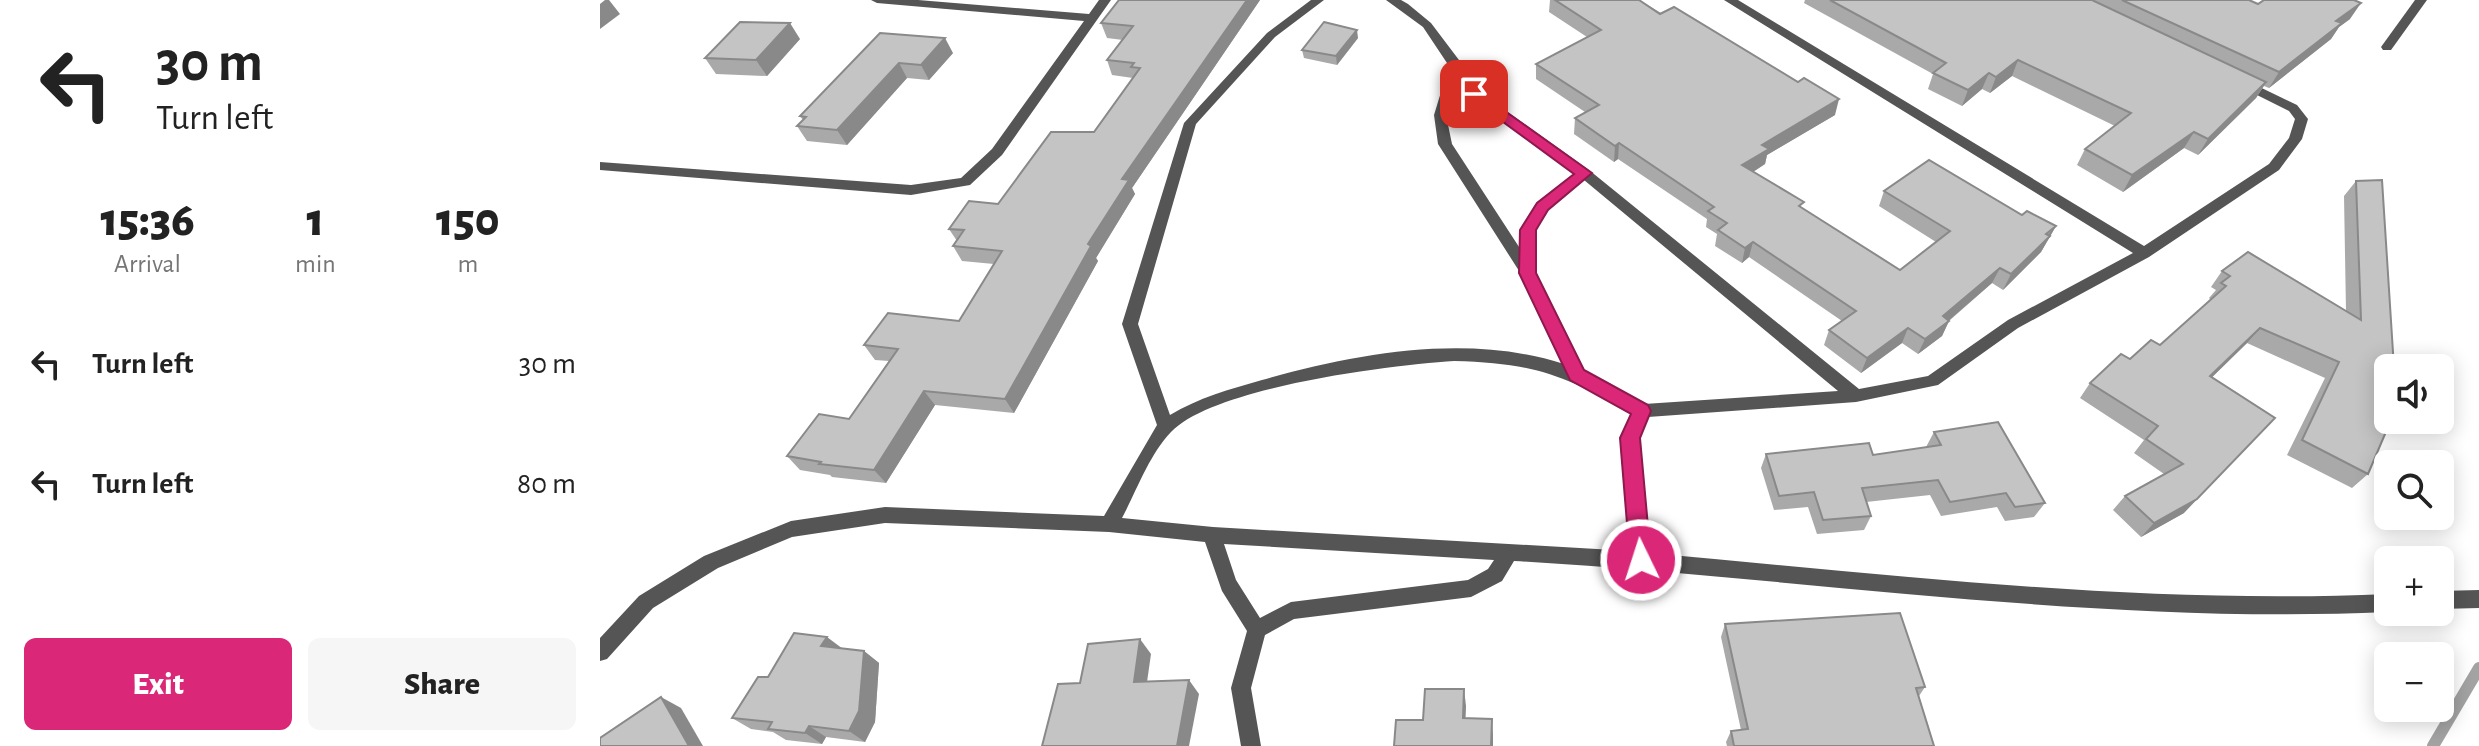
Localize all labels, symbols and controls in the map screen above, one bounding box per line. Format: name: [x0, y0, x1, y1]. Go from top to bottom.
icon: left: [24, 32, 128, 136]
text: 30 m: [156, 35, 263, 91]
pin: [1440, 60, 1508, 128]
icon: arrive: [1452, 72, 1496, 116]
text: Turn left: [156, 100, 273, 136]
text: 15:36: [100, 197, 195, 245]
text: 1: [307, 197, 324, 245]
text: 150: [436, 197, 500, 245]
text: Arrival: [114, 251, 181, 277]
text: min: [295, 251, 336, 277]
text: m: [457, 251, 478, 277]
icon: left: [24, 342, 68, 386]
text: Turn left: [92, 349, 193, 379]
text: 30 m: [519, 349, 576, 379]
map controls: [2374, 354, 2454, 722]
button: sound: [2374, 354, 2454, 434]
button: search: [2374, 450, 2454, 530]
icon: left: [24, 462, 68, 506]
text: Turn left: [92, 469, 193, 499]
text: 80 m: [517, 469, 576, 499]
position arrow: [1599, 518, 1683, 602]
button: +: [2374, 546, 2454, 626]
button: Exit: [24, 638, 292, 730]
button: Share: [308, 638, 576, 730]
button: −: [2374, 642, 2454, 722]

